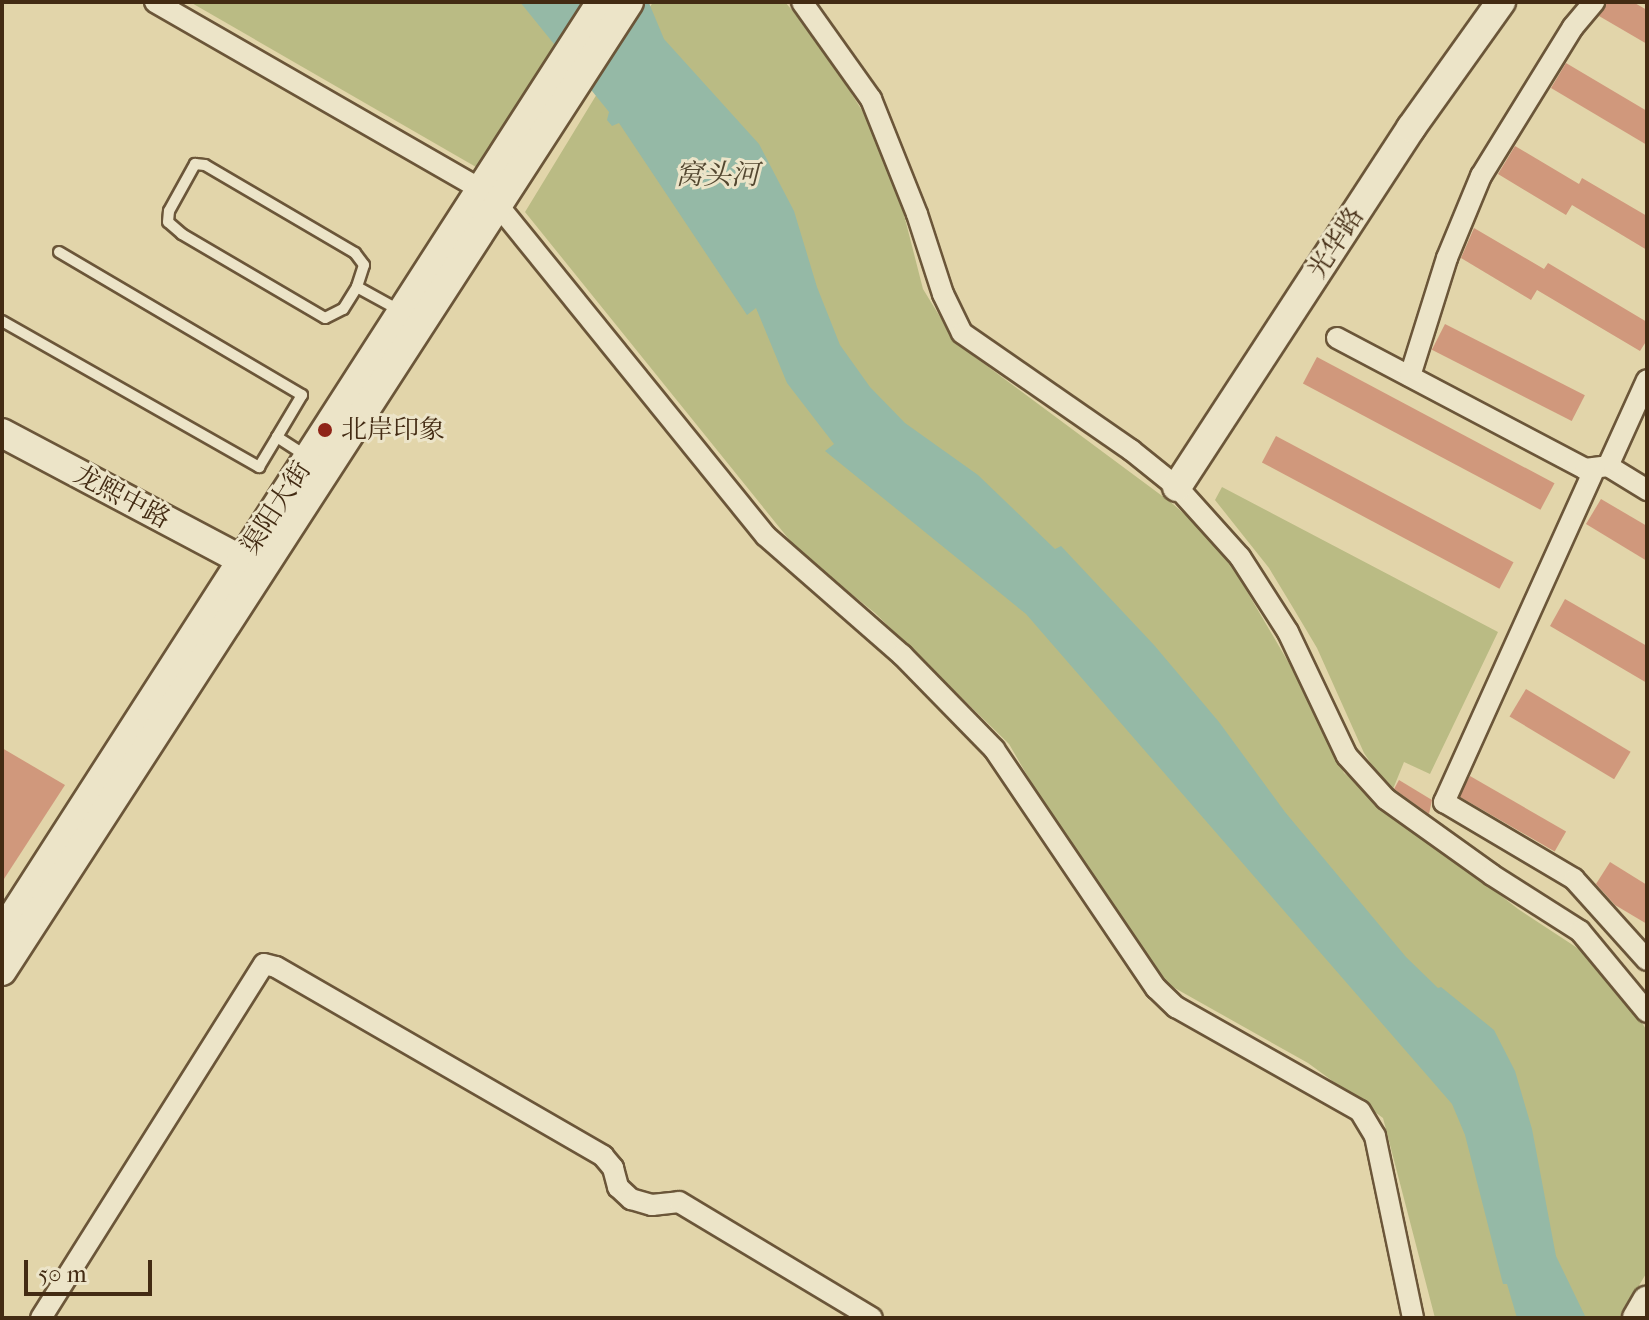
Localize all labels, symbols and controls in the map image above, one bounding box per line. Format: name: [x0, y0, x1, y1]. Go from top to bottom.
water label: 窝头河: [675, 158, 759, 192]
street label: 光华路: [1302, 202, 1370, 284]
place label: 北岸印象: [341, 414, 445, 446]
marker: 北岸印象: [316, 421, 334, 439]
street label: 渠阳大街: [235, 456, 317, 560]
street label: 龙熙中路: [69, 459, 175, 535]
scale bar: [28, 1244, 156, 1294]
text: 50 m: [38, 1260, 87, 1288]

